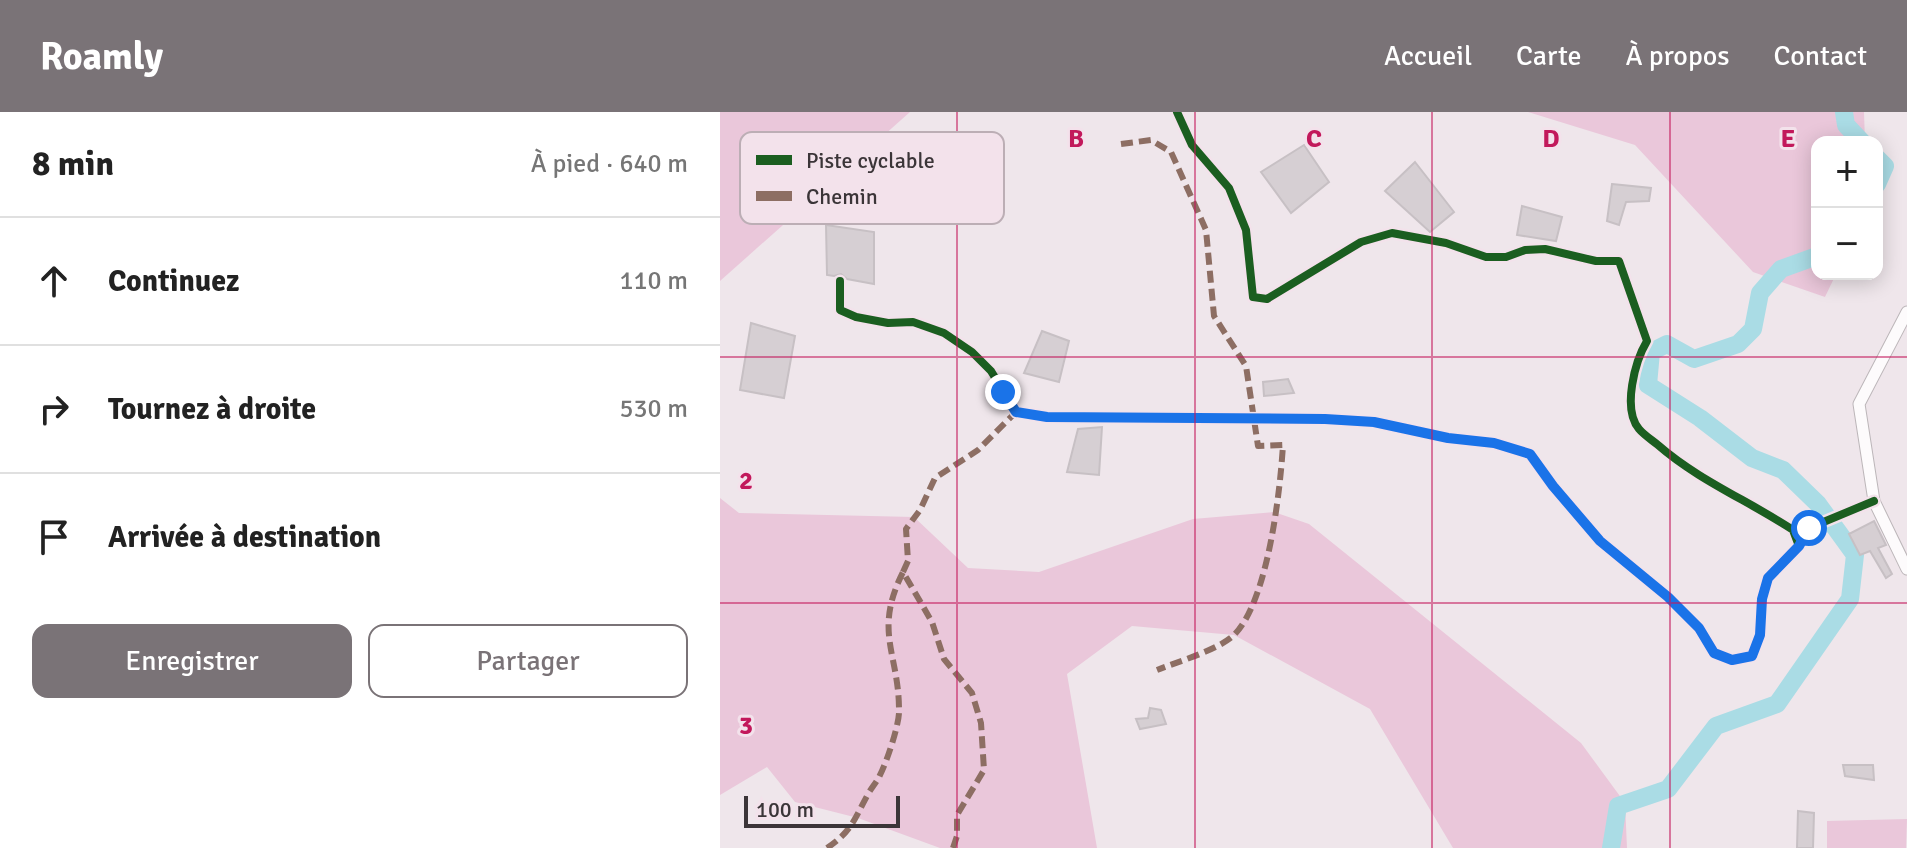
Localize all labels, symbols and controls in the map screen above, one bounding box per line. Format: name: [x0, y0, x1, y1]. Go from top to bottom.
text: Roamly: [40, 33, 163, 80]
text: Accueil: [1384, 39, 1472, 73]
text: Carte: [1516, 39, 1581, 73]
text: À propos: [1625, 39, 1730, 73]
text: Contact: [1774, 39, 1867, 73]
text: B: [1068, 123, 1084, 155]
text: C: [1306, 123, 1322, 155]
text: D: [1542, 123, 1560, 155]
text: E: [1781, 123, 1795, 155]
legend: [740, 132, 1004, 224]
map controls: [1811, 136, 1883, 280]
button: +: [1811, 136, 1883, 208]
text: 8 min: [32, 143, 114, 185]
text: Piste cyclable: [806, 147, 935, 174]
text: À pied · 640 m: [531, 148, 688, 180]
text: Chemin: [806, 183, 878, 210]
button: −: [1811, 208, 1883, 280]
icon: ahead: [32, 259, 76, 303]
text: Continuez: [108, 263, 240, 300]
text: 110 m: [619, 265, 688, 297]
route end: [985, 374, 1021, 410]
icon: right: [32, 387, 76, 431]
text: Tournez à droite: [108, 391, 316, 428]
text: 530 m: [619, 393, 688, 425]
text: 2: [739, 465, 753, 497]
route start: [1791, 510, 1827, 546]
icon: arrive: [32, 515, 76, 559]
text: Arrivée à destination: [108, 519, 381, 556]
button: Enregistrer: [32, 624, 352, 698]
button: Partager: [368, 624, 688, 698]
text: 3: [739, 710, 753, 742]
scale bar: [744, 792, 900, 828]
text: 100 m: [756, 796, 814, 823]

